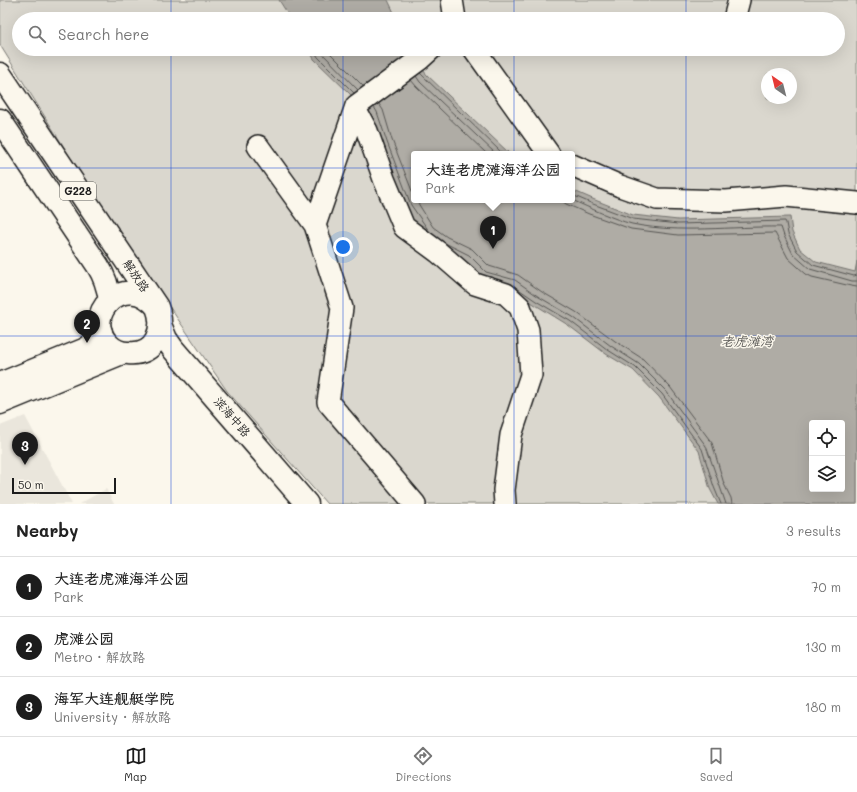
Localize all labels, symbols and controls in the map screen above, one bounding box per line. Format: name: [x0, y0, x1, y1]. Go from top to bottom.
search box: [12, 12, 845, 56]
icon: search: [26, 23, 48, 45]
text: Search here: [58, 24, 149, 44]
north arrow: [761, 68, 797, 104]
popup: [411, 151, 575, 203]
text: 大连老虎滩海洋公园: [425, 159, 561, 179]
text: Park: [425, 179, 455, 196]
road number: G228: [60, 182, 96, 200]
pin: 1: [480, 216, 506, 249]
your location: [333, 237, 353, 257]
street label: 解放路: [120, 256, 154, 295]
pin: 2: [74, 310, 100, 343]
water label: 老虎滩湾: [721, 332, 775, 349]
street label: 滨海中路: [211, 393, 255, 440]
map controls: [809, 420, 845, 492]
button: locate: [809, 420, 845, 456]
pin: 3: [12, 432, 38, 465]
button: layers: [809, 456, 845, 492]
scale bar: [12, 476, 116, 495]
text: 50 m: [18, 477, 44, 492]
text: Nearby: [16, 519, 78, 541]
text: 3 results: [786, 522, 841, 539]
text: 大连老虎滩海洋公园: [54, 568, 189, 588]
text: 1: [26, 578, 32, 595]
text: 70 m: [811, 578, 841, 595]
text: Park: [54, 588, 83, 605]
text: 虎滩公园: [54, 628, 114, 648]
text: 2: [25, 638, 33, 655]
text: 130 m: [805, 638, 841, 655]
text: Metro · 解放路: [54, 648, 145, 665]
text: 海军大连舰艇学院: [54, 688, 174, 708]
text: 3: [25, 698, 33, 715]
text: 180 m: [805, 698, 841, 715]
text: University · 解放路: [54, 708, 171, 725]
tab: Map: [124, 745, 147, 784]
tab: Directions: [395, 745, 451, 784]
tab: Saved: [700, 745, 733, 784]

